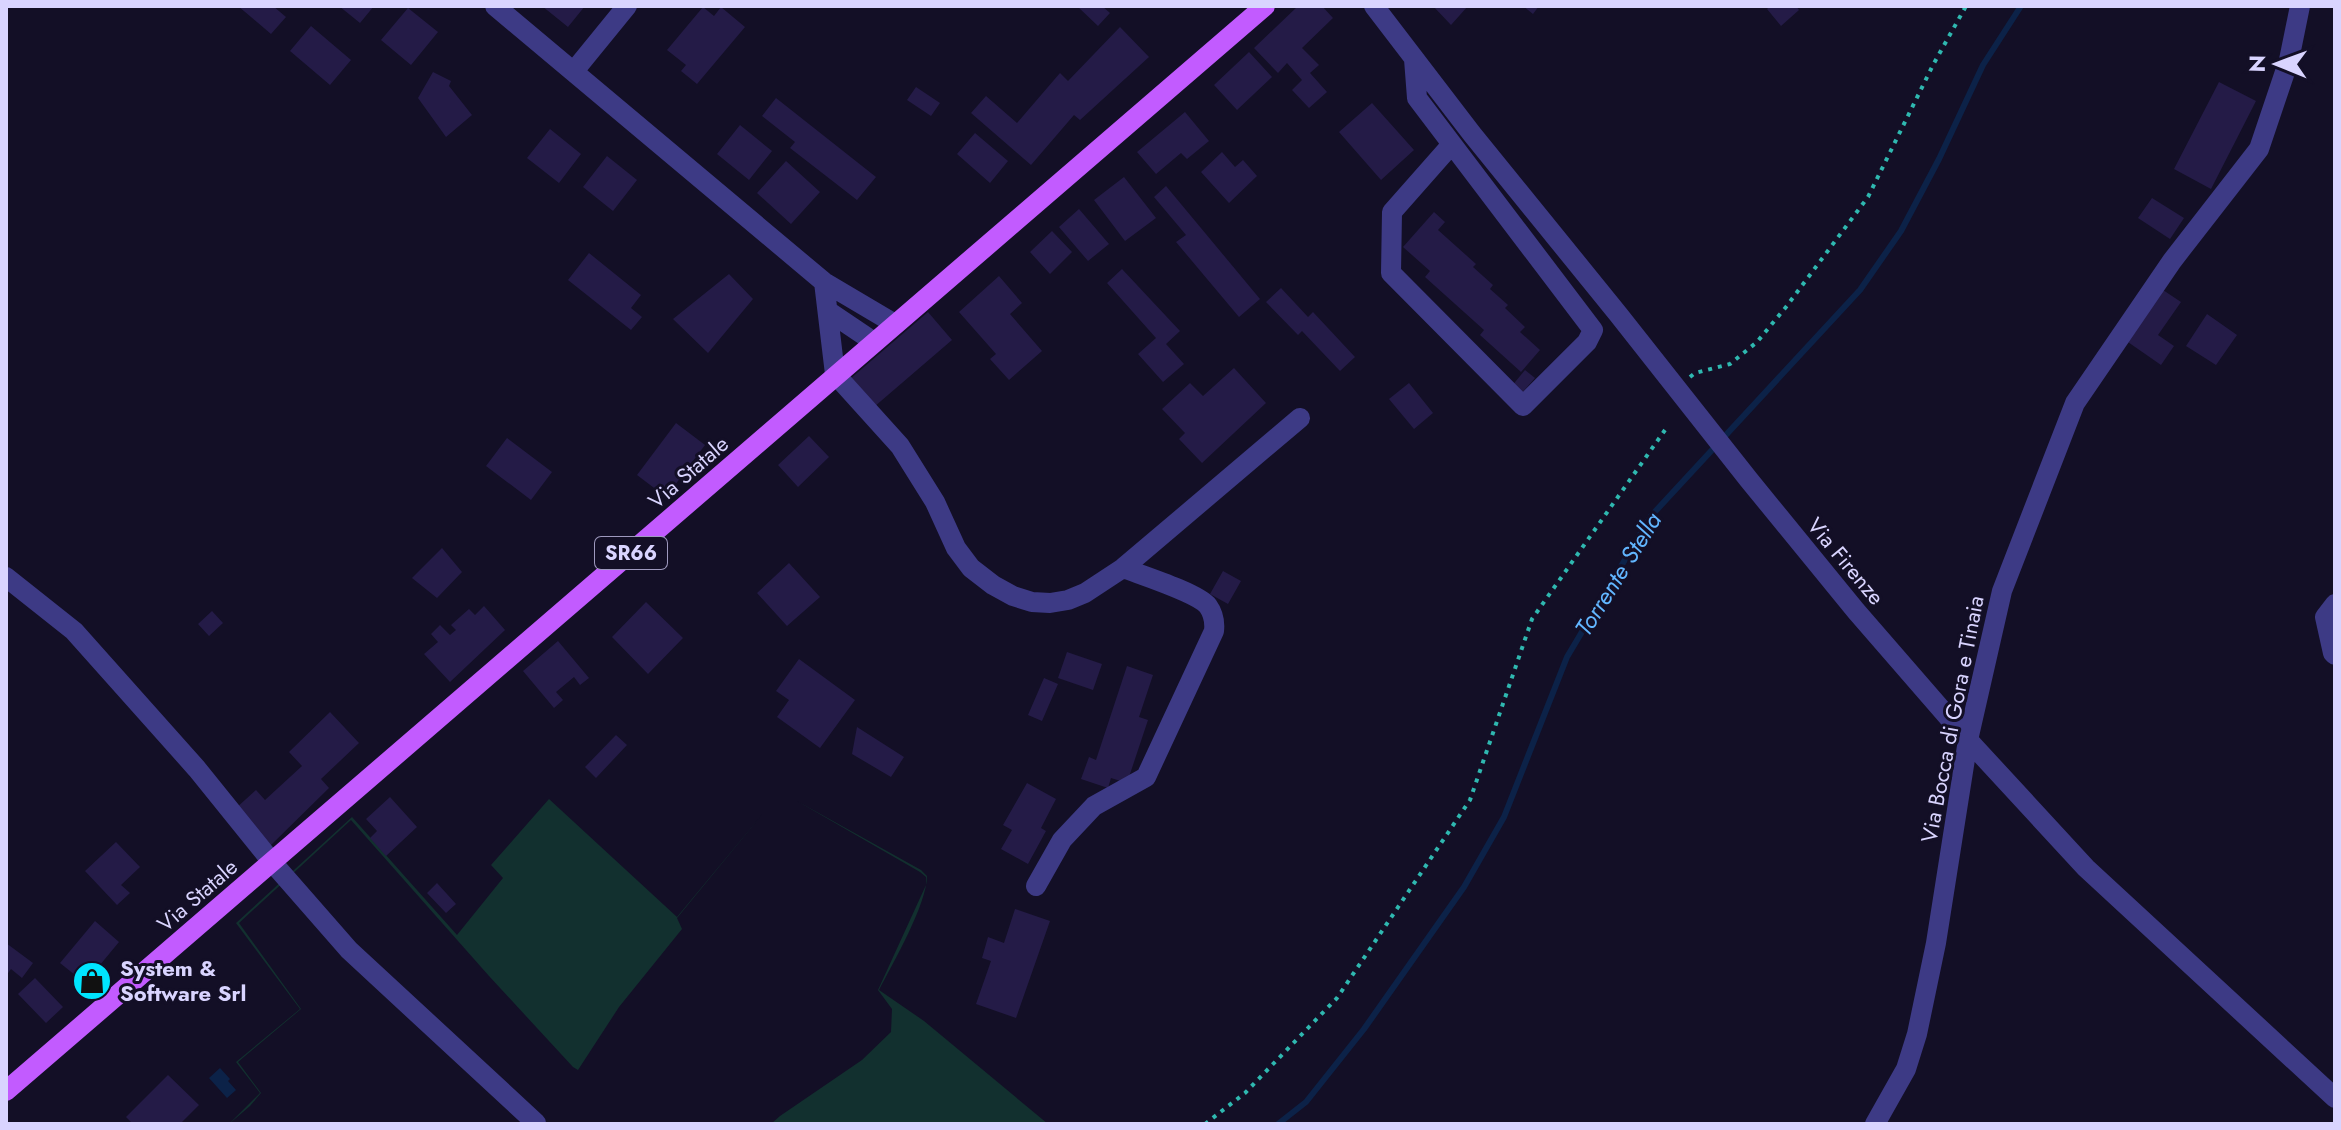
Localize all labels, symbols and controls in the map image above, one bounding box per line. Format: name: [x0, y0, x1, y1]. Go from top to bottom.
north arrow: [2237, 24, 2317, 104]
text: N: [2241, 55, 2273, 73]
street label: Via Statale: [641, 428, 735, 516]
water label: Torrente Stella: [1566, 505, 1670, 643]
street label: Via Firenze: [1800, 510, 1892, 612]
road number: SR66: [595, 537, 667, 569]
street label: Via Bocca di Gora e Tinaia: [1912, 593, 1992, 845]
street label: Via Statale: [150, 851, 244, 939]
place label: System & Software Srl: [120, 952, 247, 1009]
shop icon: System & Software Srl: [71, 960, 113, 1002]

